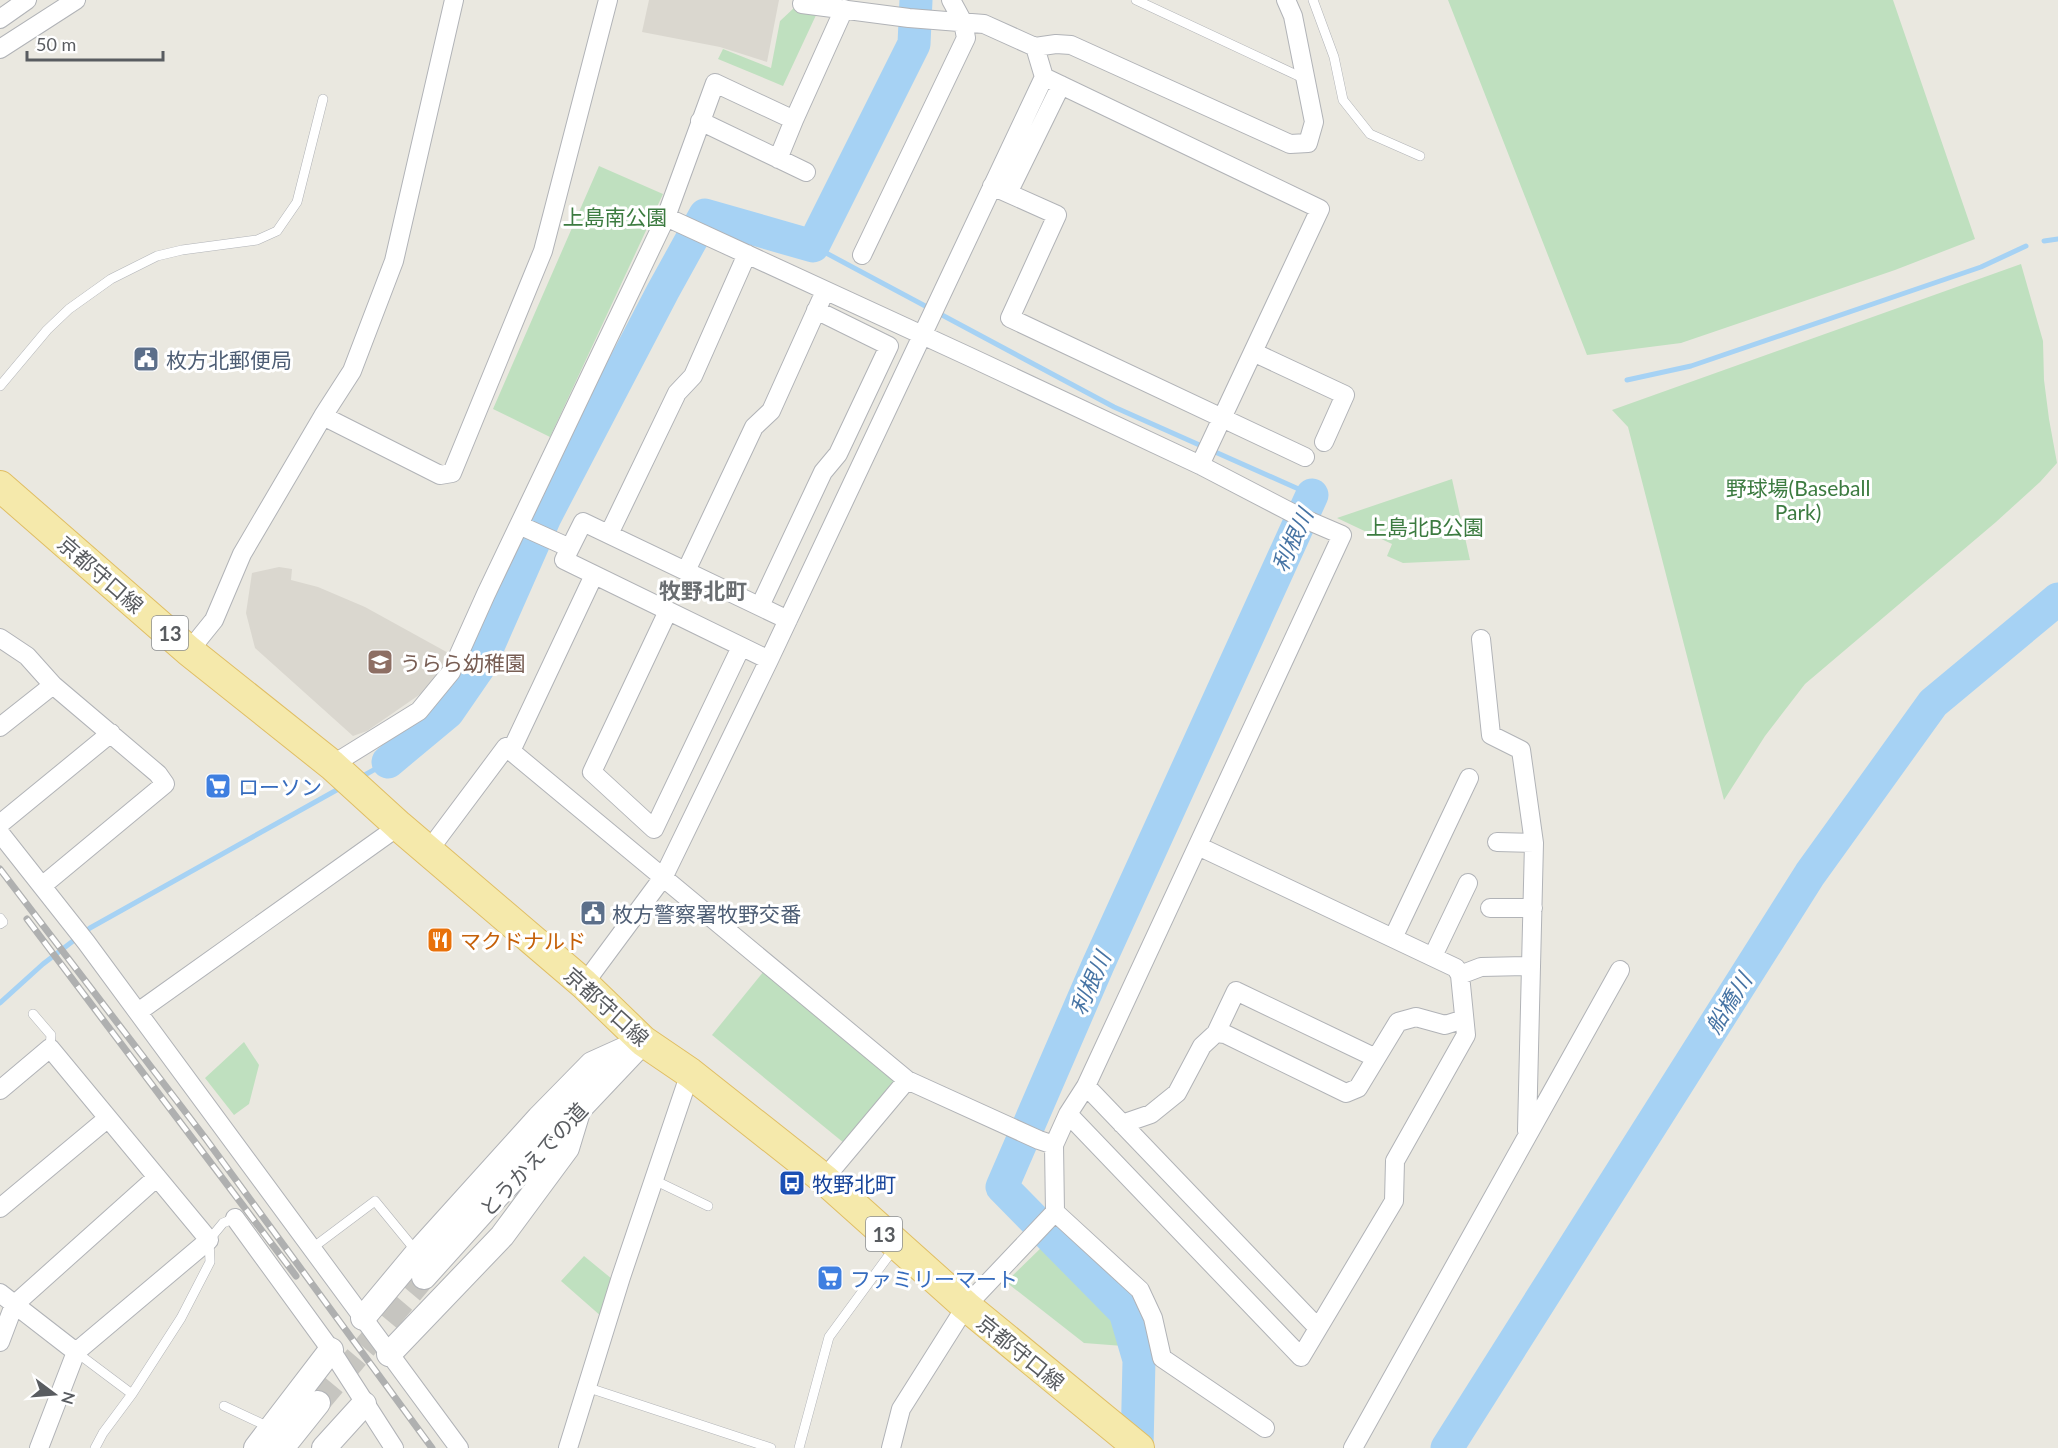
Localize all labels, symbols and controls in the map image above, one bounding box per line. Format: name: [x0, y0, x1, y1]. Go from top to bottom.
scale bar: [27, 24, 164, 62]
text: 50 m: [36, 33, 76, 55]
park label: 上島南公園: [563, 204, 668, 229]
public building icon: 枚方北郵便局: [131, 344, 161, 374]
place label: 枚方北郵便局: [166, 347, 292, 372]
park label: 野球場(Baseball Park): [1726, 475, 1870, 524]
water label: 利根川: [1266, 503, 1319, 576]
park label: 上島北B公園: [1366, 514, 1484, 539]
street label: 京都守口線: [53, 530, 149, 618]
district label: 牧野北町: [659, 577, 747, 604]
road number: 13: [152, 616, 188, 650]
school or university icon: うらら幼稚園: [365, 647, 395, 677]
place label: うらら幼稚園: [400, 650, 526, 675]
supermarket icon: ローソン: [203, 771, 233, 801]
place label: ローソン: [238, 774, 322, 799]
public building icon: 枚方警察署牧野交番: [578, 898, 608, 928]
place label: 枚方警察署牧野交番: [612, 901, 801, 926]
restaurant icon: マクドナルド: [425, 925, 455, 955]
place label: マクドナルド: [460, 928, 586, 953]
water label: 利根川: [1064, 946, 1117, 1019]
street label: 京都守口線: [560, 962, 654, 1050]
water label: 船橋川: [1699, 966, 1758, 1038]
street label: とうかえでの道: [474, 1097, 592, 1221]
bus stop icon: 牧野北町: [777, 1168, 807, 1198]
place label: 牧野北町: [812, 1171, 896, 1196]
road number: 13: [866, 1217, 902, 1251]
supermarket icon: ファミリーマート: [815, 1263, 845, 1293]
place label: ファミリーマート: [850, 1266, 1018, 1291]
street label: 京都守口線: [972, 1309, 1070, 1395]
north arrow: [24, 1364, 84, 1424]
text: N: [58, 1390, 80, 1407]

